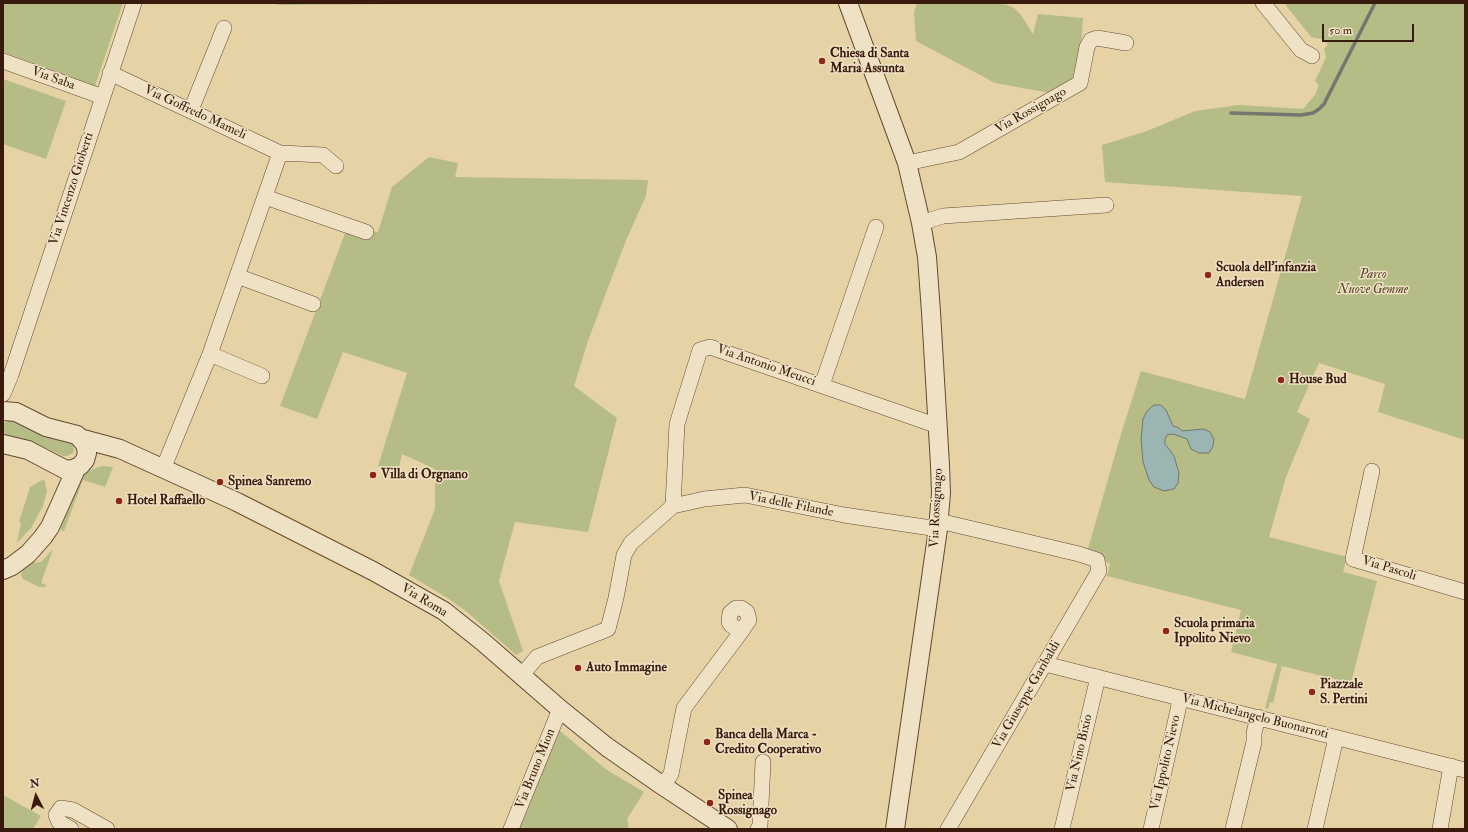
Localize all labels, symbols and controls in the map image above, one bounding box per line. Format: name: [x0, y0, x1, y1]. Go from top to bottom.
scale bar: [1324, 16, 1416, 42]
text: 50 m: [1329, 23, 1352, 38]
place label: Chiesa di Santa Maria Assunta: [830, 46, 909, 77]
marker: Chiesa di Santa Maria Assunta: [817, 56, 827, 66]
street label: Via Saba: [29, 64, 77, 94]
street label: Via Goffredo Mameli: [141, 82, 249, 144]
street label: Via Rossignago: [993, 84, 1069, 138]
street label: Via Vincenzo Gioberti: [46, 131, 98, 247]
place label: Scuola dell'infanzia Andersen: [1216, 260, 1316, 291]
park label: Parco Nuove Gemme: [1338, 267, 1408, 298]
marker: Scuola dell'infanzia Andersen: [1203, 270, 1213, 280]
street label: Via Antonio Meucci: [715, 342, 817, 390]
place label: House Bud: [1289, 372, 1347, 388]
marker: House Bud: [1276, 375, 1286, 385]
place label: Villa di Orgnano: [381, 467, 468, 483]
street label: Via Rossignago: [927, 468, 947, 548]
marker: Villa di Orgnano: [368, 470, 378, 480]
place label: Spinea Sanremo: [228, 474, 311, 490]
marker: Spinea Sanremo: [215, 477, 225, 487]
street label: Via delle Filande: [747, 489, 835, 521]
place label: Hotel Raffaello: [127, 493, 205, 509]
marker: Hotel Raffaello: [114, 496, 124, 506]
street label: Via Pascoli: [1360, 553, 1418, 585]
street label: Via Roma: [398, 581, 450, 621]
place label: Scuola primaria Ippolito Nievo: [1174, 616, 1255, 647]
marker: Scuola primaria Ippolito Nievo: [1161, 626, 1171, 636]
street label: Via Giuseppe Garibaldi: [990, 638, 1064, 752]
place label: Auto Immagine: [586, 660, 667, 676]
marker: Auto Immagine: [573, 663, 583, 673]
place label: Piazzale S. Pertini: [1320, 677, 1368, 708]
marker: Piazzale S. Pertini: [1307, 687, 1317, 697]
street label: Via Michelangelo Buonarroti: [1180, 691, 1330, 743]
street label: Via Nino Bixio: [1064, 713, 1096, 793]
street label: Via Ippolito Nievo: [1147, 714, 1185, 812]
street label: Via Bruno Mion: [513, 727, 559, 811]
place label: Banca della Marca - Credito Cooperativo: [715, 727, 821, 758]
marker: Banca della Marca - Credito Cooperativo: [702, 737, 712, 747]
north arrow: [16, 776, 56, 816]
text: N: [29, 777, 40, 791]
place label: Spinea Rossignago: [718, 788, 777, 819]
marker: Spinea Rossignago: [705, 798, 715, 808]

